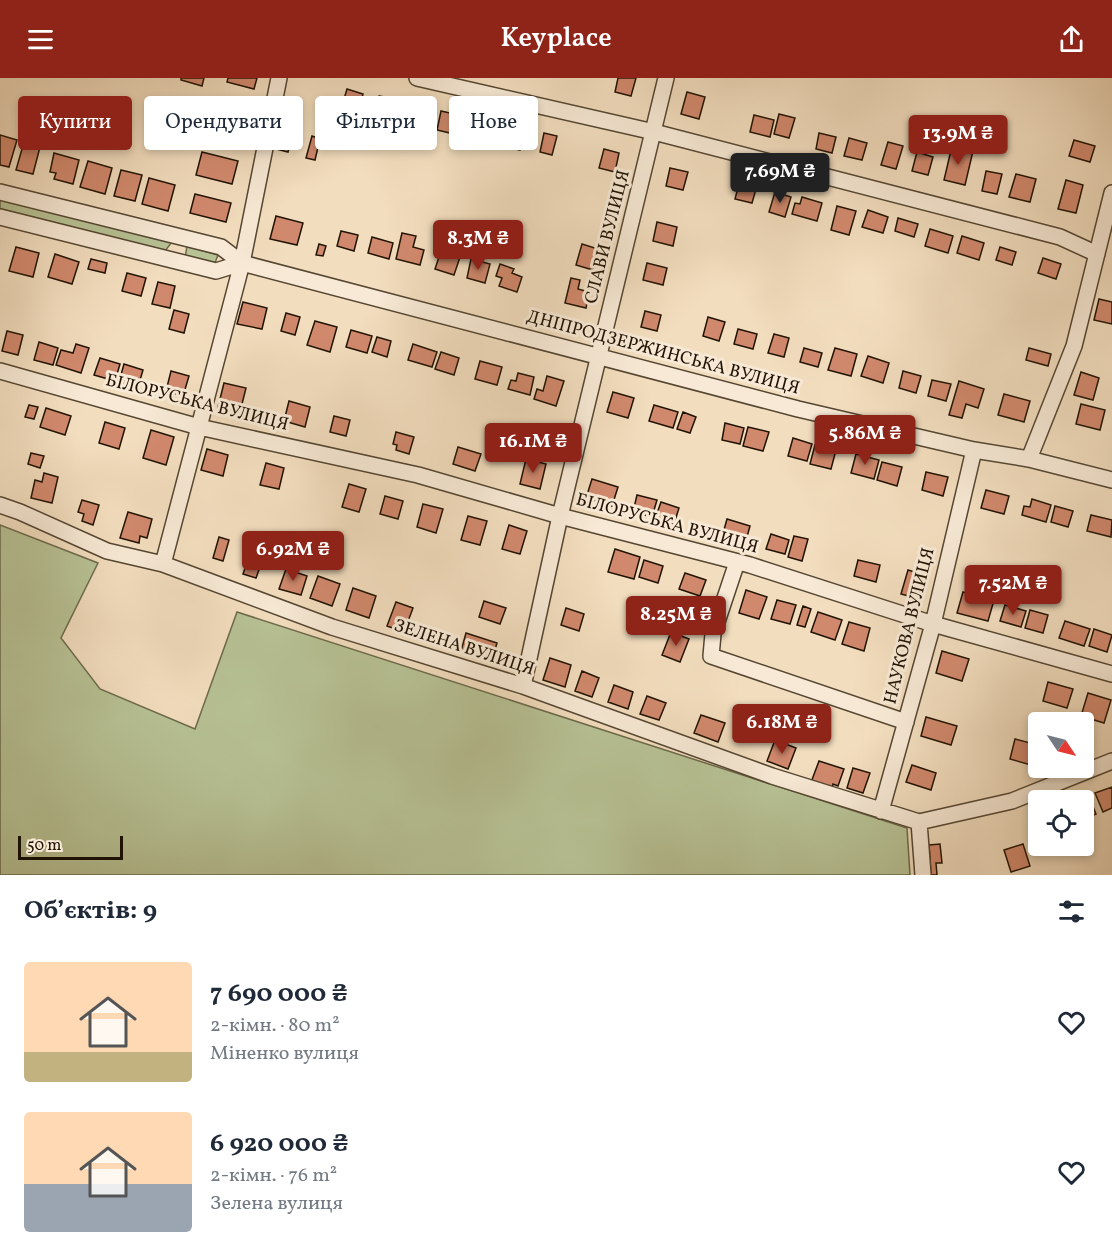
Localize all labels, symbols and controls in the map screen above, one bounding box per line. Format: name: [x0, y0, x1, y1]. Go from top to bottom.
text: Keyplace: [500, 20, 612, 58]
icon: menu: [24, 23, 57, 56]
icon: share: [1055, 23, 1088, 56]
chip: Купити: [18, 96, 132, 150]
chip: Орендувати: [144, 96, 303, 150]
chip: Фільтри: [315, 96, 437, 150]
chip: Нове: [449, 96, 538, 150]
pin: 13.9M ₴: [903, 115, 1013, 166]
text: 13.9M ₴: [923, 120, 993, 148]
pin: 7.69M ₴: [725, 153, 835, 204]
text: 7.69M ₴: [744, 158, 816, 186]
street label: СЛАВИ ВУЛИЦЯ: [579, 168, 637, 306]
pin: 8.3M ₴: [429, 220, 527, 271]
text: 8.3M ₴: [447, 225, 509, 253]
street label: ДНІПРОДЗЕРЖИНСЬКА ВУЛИЦЯ: [524, 304, 802, 402]
street label: БІЛОРУСЬКА ВУЛИЦЯ: [103, 368, 291, 438]
pin: 5.86M ₴: [810, 415, 920, 466]
text: 5.86M ₴: [828, 420, 902, 448]
pin: 16.1M ₴: [478, 423, 588, 474]
text: 16.1M ₴: [499, 428, 567, 456]
street label: БІЛОРУСЬКА ВУЛИЦЯ: [573, 488, 761, 560]
pin: 6.92M ₴: [238, 531, 348, 582]
text: 6.92M ₴: [256, 536, 330, 564]
street label: НАУКОВА ВУЛИЦЯ: [878, 545, 942, 707]
pin: 7.52M ₴: [958, 565, 1068, 616]
text: 7.52M ₴: [979, 570, 1047, 598]
pin: 8.25M ₴: [621, 596, 731, 647]
text: 8.25M ₴: [640, 601, 712, 629]
street label: ЗЕЛЕНА ВУЛИЦЯ: [391, 614, 537, 682]
pin: 6.18M ₴: [727, 704, 837, 755]
text: 6.18M ₴: [746, 709, 818, 737]
north arrow: [1028, 712, 1094, 778]
map controls: [1028, 712, 1094, 856]
button: locate: [1028, 790, 1094, 856]
scale bar: [18, 833, 123, 860]
text: 50 m: [27, 835, 61, 857]
text: Об’єктів: 9: [24, 893, 157, 929]
icon: filters: [1055, 895, 1088, 928]
text: 7 690 000 ₴: [210, 976, 348, 1012]
icon: home: [72, 986, 144, 1058]
icon: heart: [1055, 1006, 1088, 1039]
text: 2-кімн. · 80 m²: [210, 1012, 340, 1040]
text: Міненко вулиця: [210, 1040, 359, 1068]
text: 6 920 000 ₴: [210, 1126, 349, 1162]
icon: home: [72, 1136, 144, 1208]
icon: heart: [1055, 1156, 1088, 1189]
text: 2-кімн. · 76 m²: [210, 1162, 337, 1190]
text: Зелена вулиця: [210, 1190, 343, 1218]

